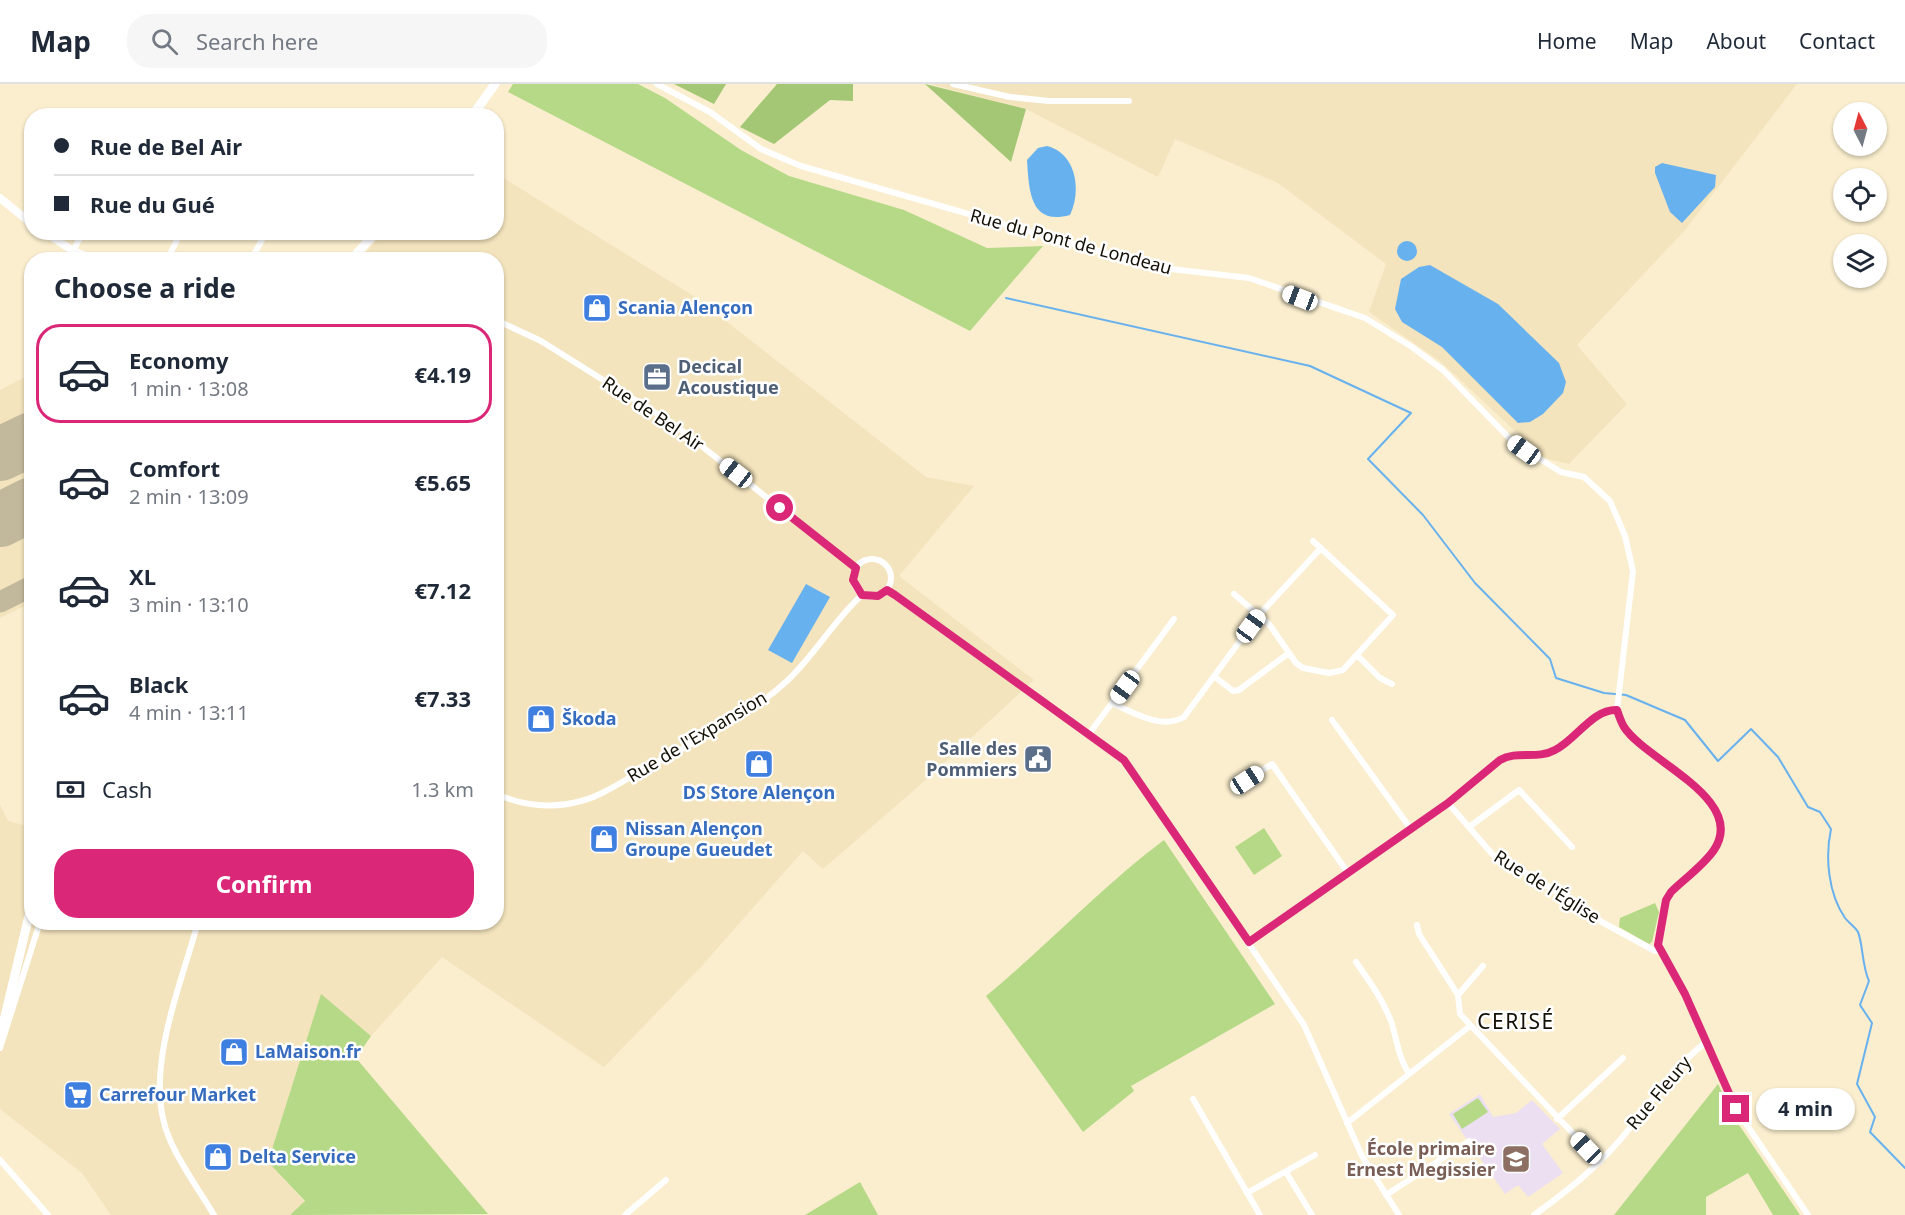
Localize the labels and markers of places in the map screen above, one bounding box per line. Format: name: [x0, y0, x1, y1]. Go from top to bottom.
shop icon: Scania Alençon: [581, 292, 613, 324]
place label: Scania Alençon: [618, 295, 753, 319]
place label: Decical Acoustique: [678, 354, 779, 399]
office icon: Decical Acoustique: [641, 361, 673, 393]
shop icon: Škoda: [525, 703, 557, 735]
place label: Škoda: [562, 706, 617, 730]
place label: Salle des Pommiers: [926, 736, 1017, 781]
public building icon: Salle des Pommiers: [1022, 743, 1054, 775]
shop icon: DS Store Alençon: [743, 748, 775, 780]
place label: DS Store Alençon: [683, 780, 835, 804]
place label: Nissan Alençon Groupe Gueudet: [625, 816, 773, 861]
shop icon: Nissan Alençon Groupe Gueudet: [588, 823, 620, 855]
shop icon: LaMaison.fr: [218, 1036, 250, 1068]
place label: LaMaison.fr: [255, 1039, 361, 1063]
supermarket icon: Carrefour Market: [62, 1079, 94, 1111]
place label: Carrefour Market: [99, 1082, 256, 1106]
place label: École primaire Ernest Megissier: [1346, 1136, 1495, 1181]
shop icon: Delta Service: [202, 1141, 234, 1173]
school or university icon: École primaire Ernest Megissier: [1500, 1143, 1532, 1175]
place label: Delta Service: [239, 1144, 356, 1168]

